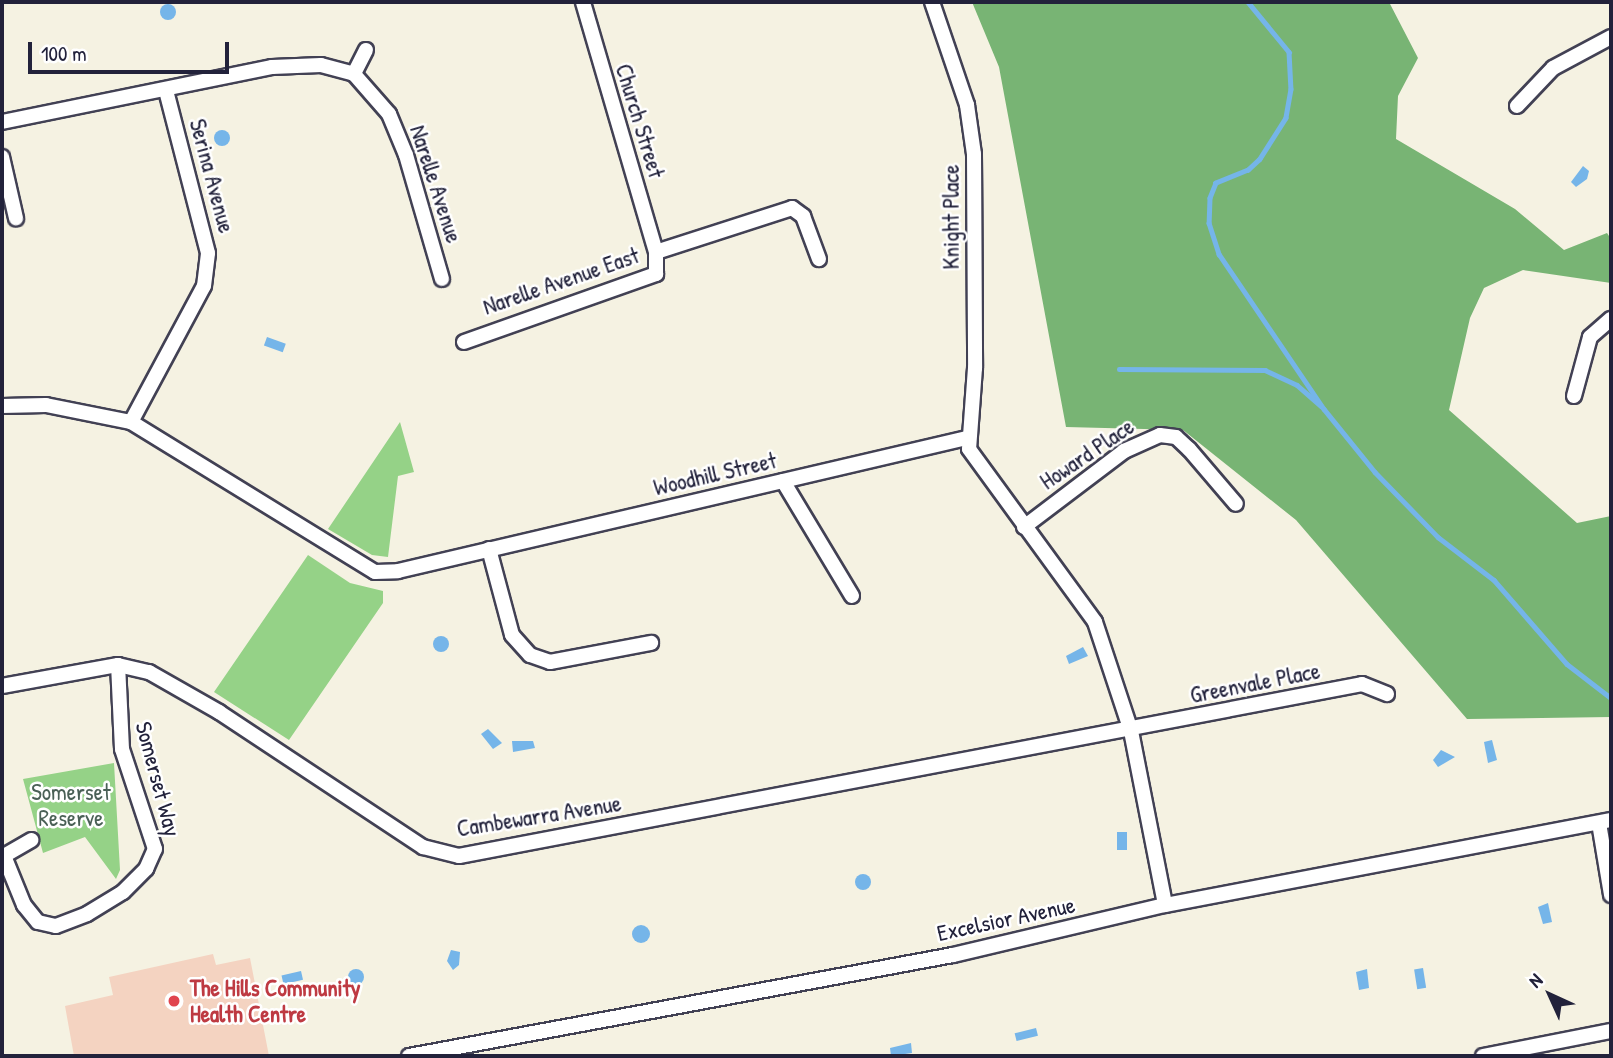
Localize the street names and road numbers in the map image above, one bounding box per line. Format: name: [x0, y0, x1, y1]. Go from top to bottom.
street label: Church Street: [610, 61, 670, 181]
street label: Serina Avenue: [184, 116, 240, 236]
street label: Narelle Avenue: [404, 122, 468, 246]
street label: Knight Place: [937, 165, 965, 269]
street label: Narelle Avenue East: [479, 241, 643, 321]
street label: Howard Place: [1035, 413, 1139, 495]
street label: Woodhill Street: [651, 446, 779, 502]
street label: Greenvale Place: [1188, 657, 1322, 709]
street label: Somerset Way: [129, 719, 187, 839]
street label: Cambewarra Avenue: [455, 789, 623, 843]
street label: Excelsior Avenue: [934, 891, 1078, 947]

